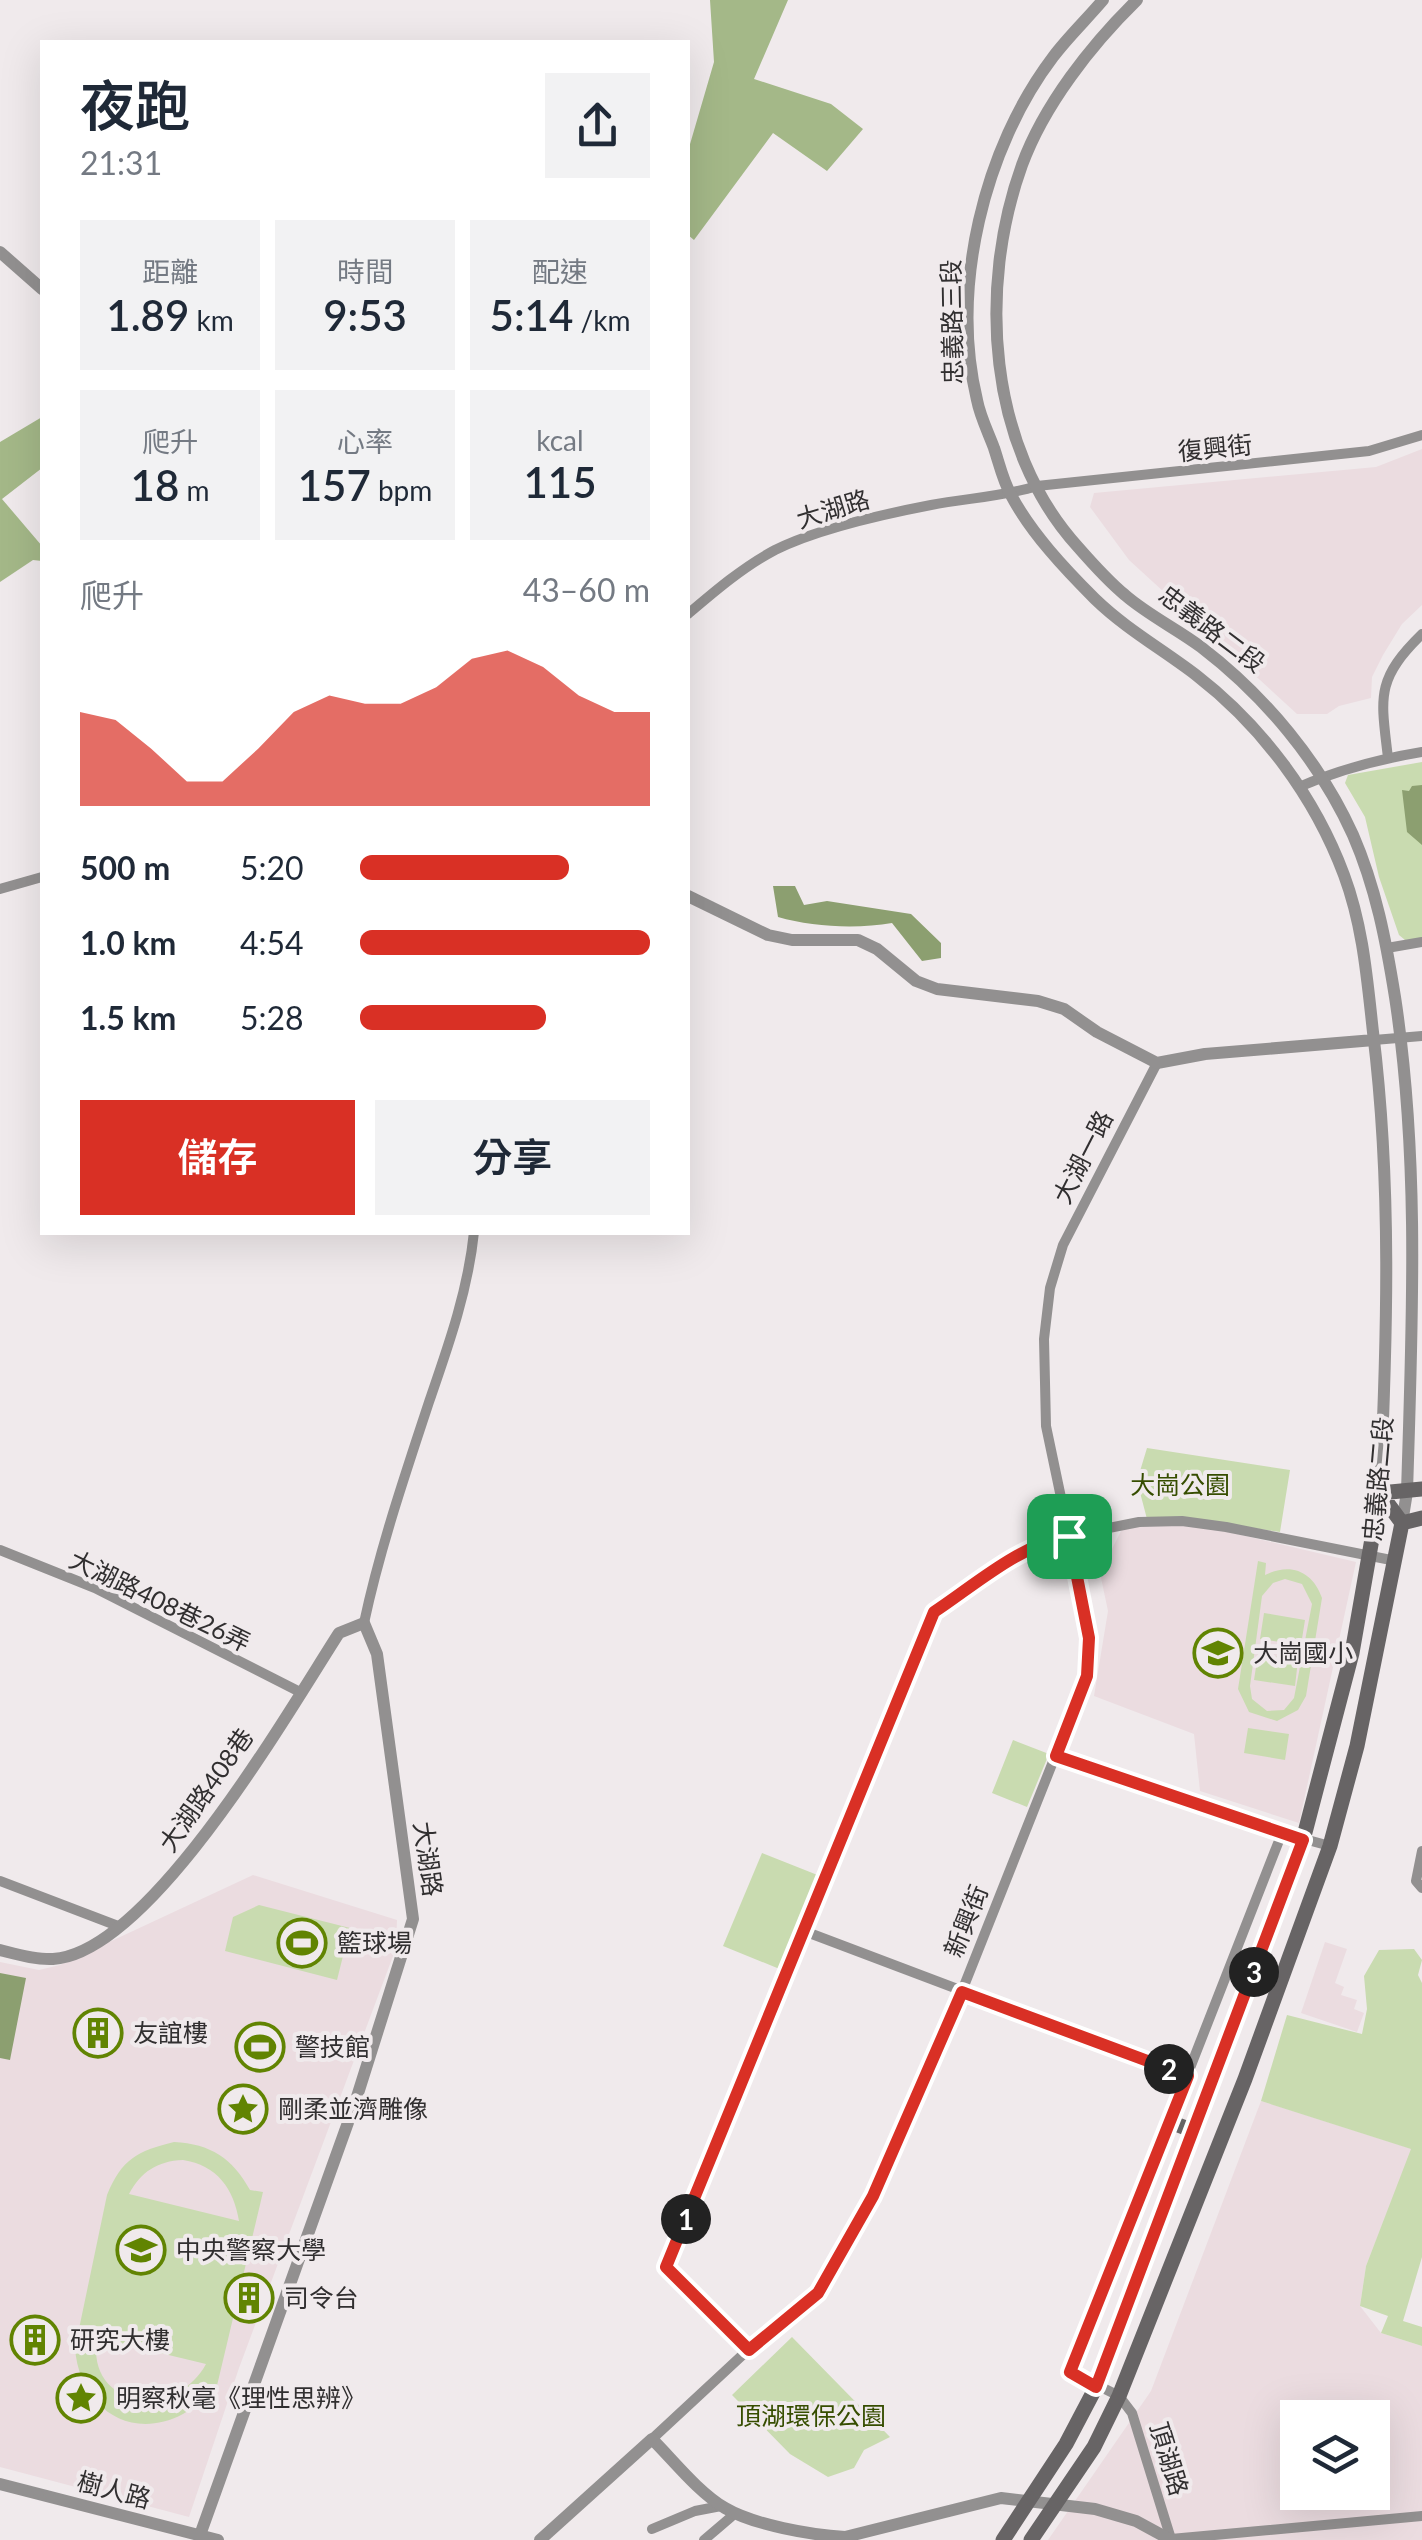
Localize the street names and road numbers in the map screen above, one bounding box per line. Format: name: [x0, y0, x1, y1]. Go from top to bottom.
street label: 忠義路三段: [935, 259, 967, 385]
street label: 復興街: [1176, 428, 1254, 466]
street label: 大湖路: [792, 483, 873, 533]
street label: 忠義路二段: [1154, 579, 1272, 678]
street label: 大湖一路: [1046, 1105, 1118, 1208]
street label: 忠義路二段: [1357, 1415, 1397, 1542]
street label: 大湖路408巷26弄: [65, 1543, 256, 1657]
street label: 大湖路408巷: [152, 1722, 259, 1857]
street label: 大湖路: [409, 1820, 449, 1898]
street label: 新興街: [937, 1880, 993, 1961]
street label: 頂湖路: [1145, 2418, 1195, 2499]
street label: 樹人路: [74, 2465, 154, 2513]

